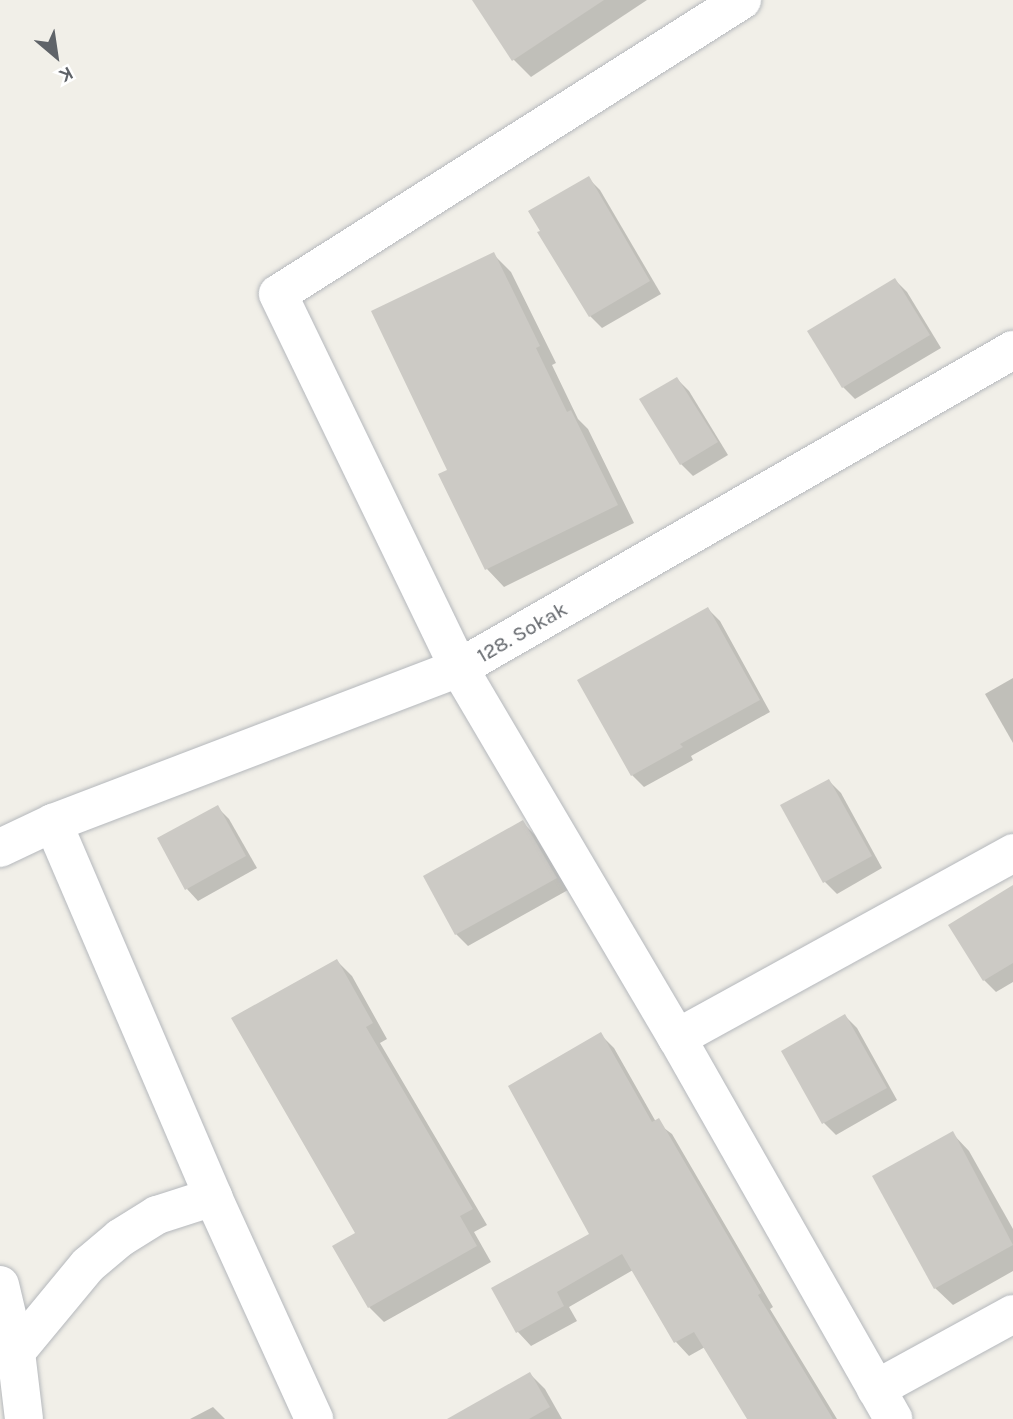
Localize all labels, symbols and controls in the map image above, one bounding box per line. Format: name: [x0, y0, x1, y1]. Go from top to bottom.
north arrow: [21, 21, 91, 91]
text: K: [55, 62, 77, 87]
street label: 128. Sokak: [472, 596, 572, 668]

